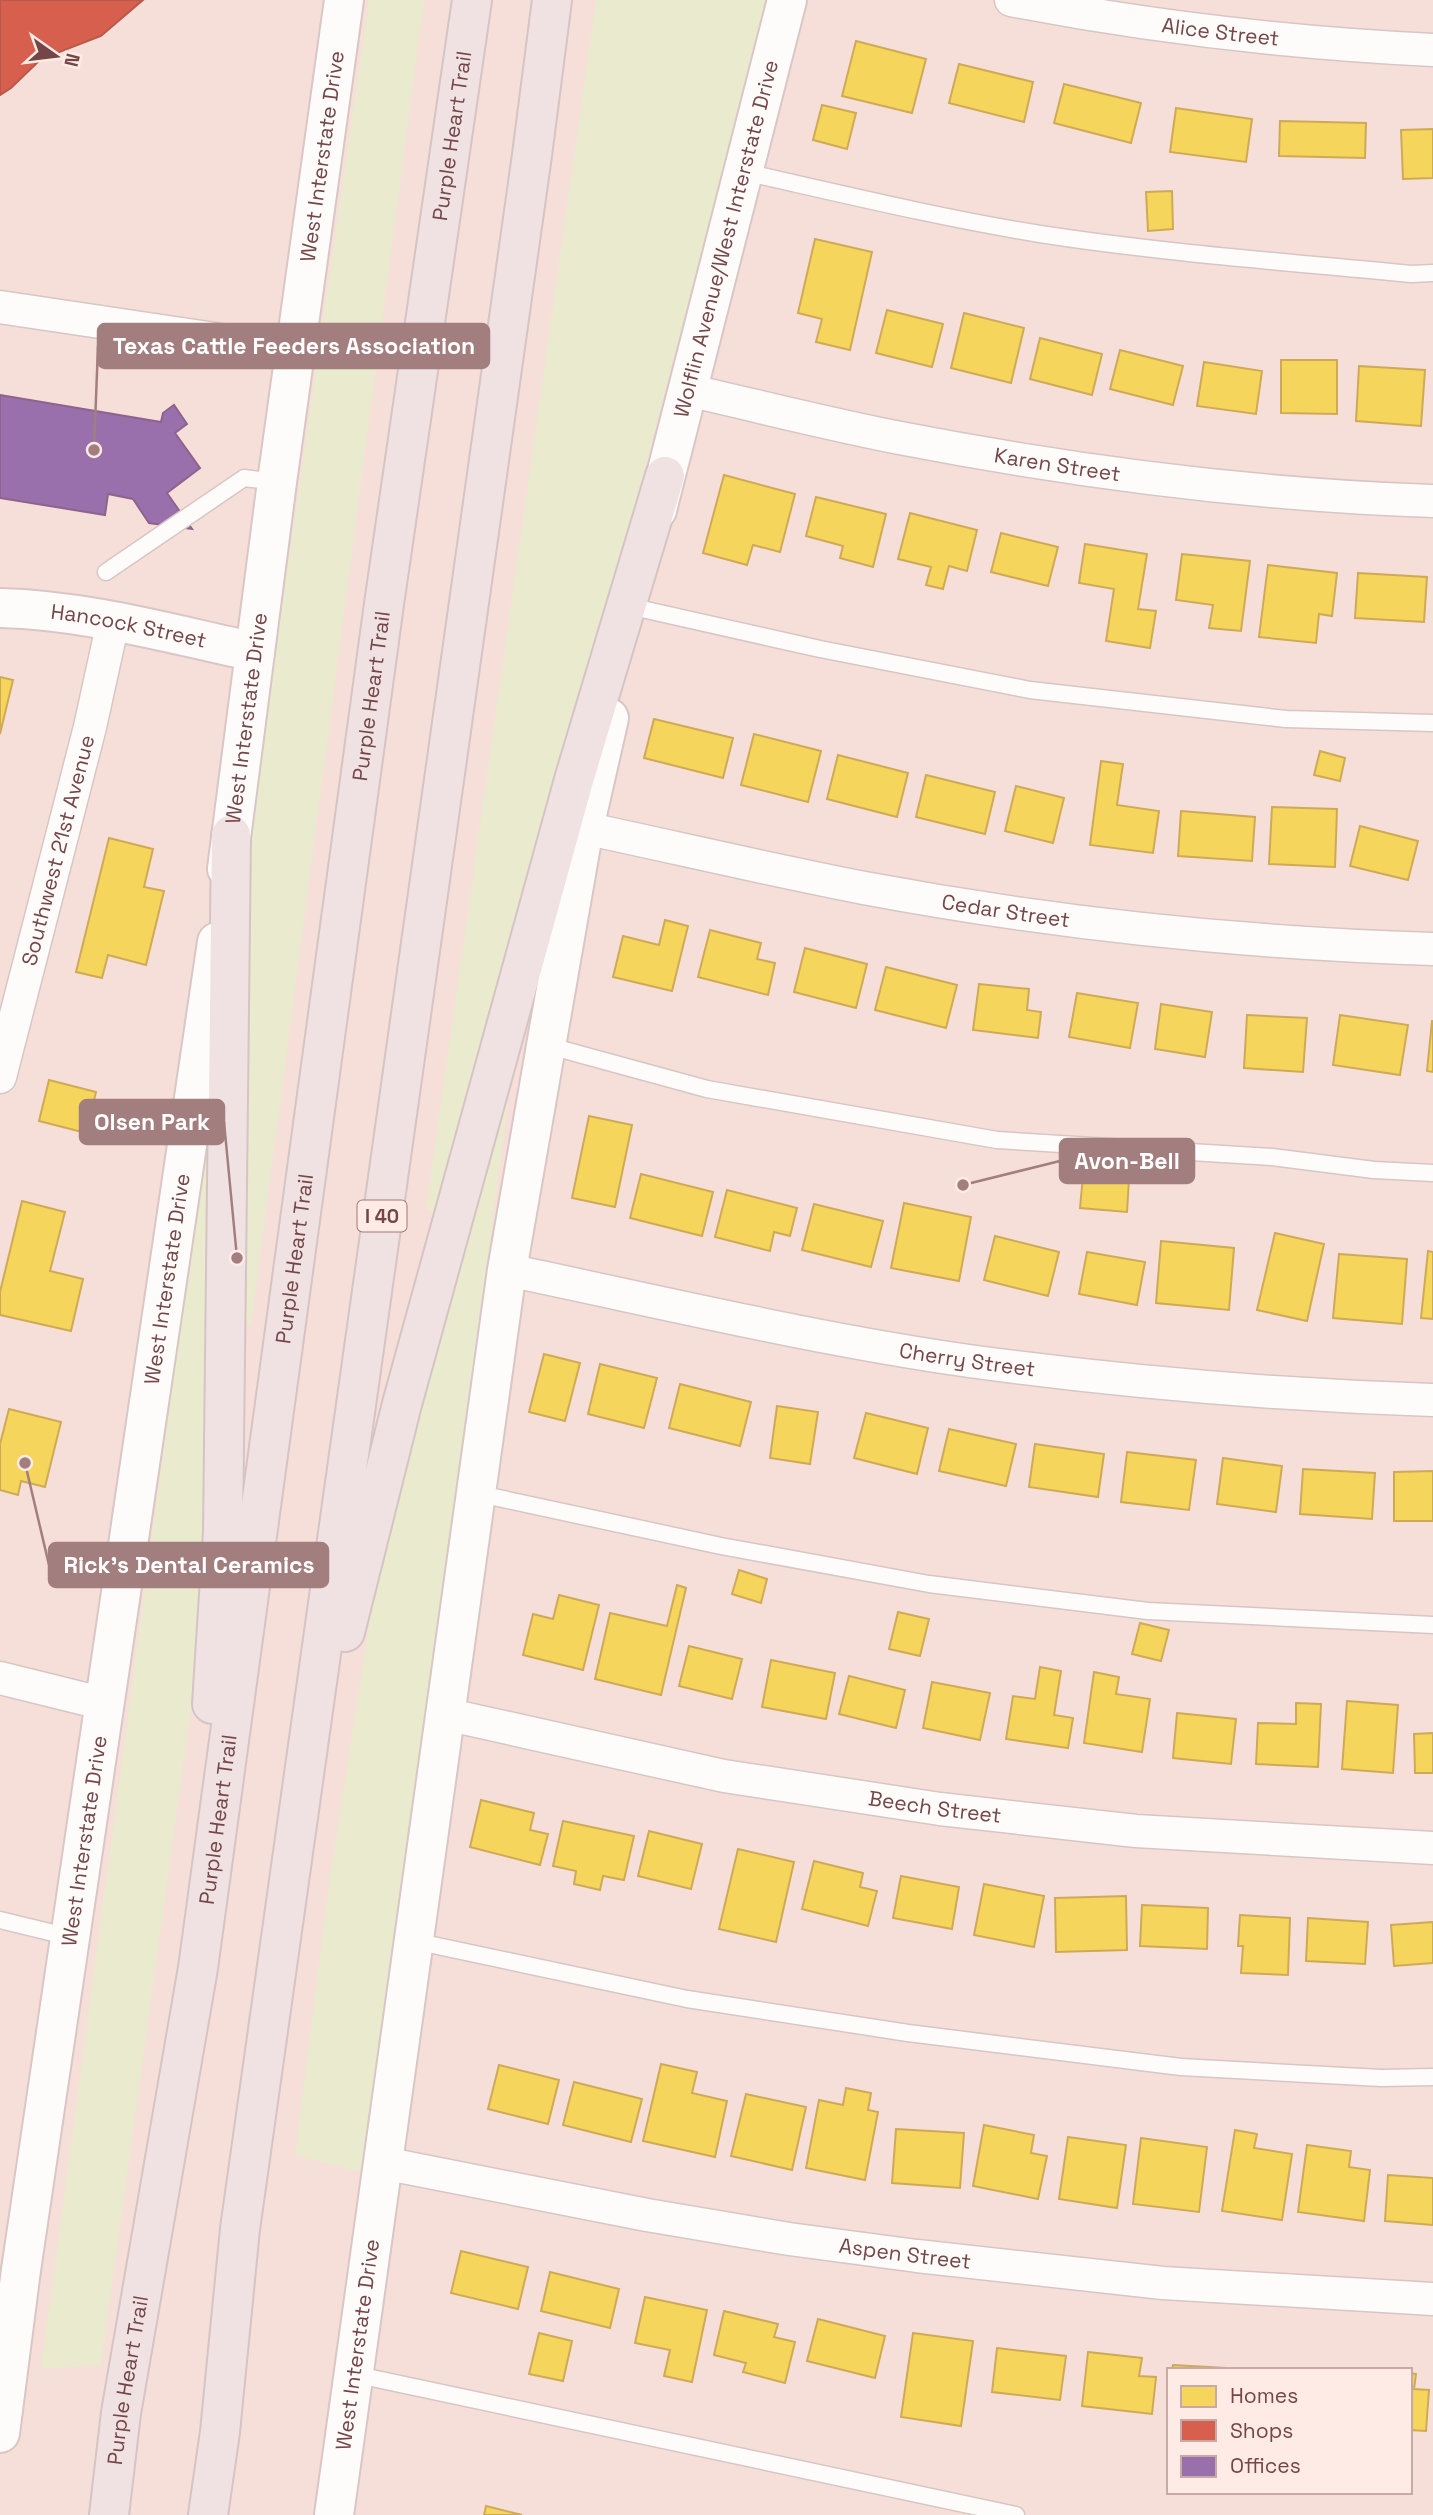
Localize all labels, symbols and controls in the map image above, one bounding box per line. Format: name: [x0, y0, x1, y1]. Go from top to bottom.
street label: Alice Street: [1160, 11, 1281, 52]
north arrow: [21, 21, 91, 91]
street label: West Interstate Drive: [294, 49, 350, 264]
street label: Purple Heart Trail: [426, 49, 477, 223]
text: N: [58, 51, 86, 69]
street label: Wolflin Avenue/West Interstate Drive: [667, 57, 784, 420]
callout: Texas Cattle Feeders Association: [98, 324, 489, 368]
text: Texas Cattle Feeders Association: [113, 331, 475, 361]
street label: Karen Street: [992, 441, 1122, 487]
street label: Hancock Street: [49, 598, 209, 654]
street label: Purple Heart Trail: [346, 609, 396, 783]
street label: West Interstate Drive: [219, 611, 273, 826]
street label: Southwest 21st Avenue: [15, 732, 100, 969]
street label: Cedar Street: [940, 888, 1071, 933]
callout: Olsen Park: [80, 1100, 224, 1144]
text: Olsen Park: [94, 1107, 210, 1137]
callout: Avon-Bell: [1060, 1139, 1194, 1183]
text: Avon-Bell: [1074, 1146, 1180, 1176]
street label: West Interstate Drive: [138, 1172, 196, 1386]
street label: Purple Heart Trail: [269, 1172, 319, 1346]
road number: I 40: [358, 1200, 406, 1232]
street label: Cherry Street: [897, 1336, 1037, 1382]
callout: Rick's Dental Ceramics: [49, 1543, 328, 1587]
text: Rick's Dental Ceramics: [63, 1550, 315, 1580]
street label: Purple Heart Trail: [193, 1733, 243, 1906]
street label: West Interstate Drive: [55, 1734, 113, 1948]
street label: Beech Street: [867, 1784, 1003, 1829]
street label: Aspen Street: [837, 2232, 972, 2275]
street label: West Interstate Drive: [329, 2237, 385, 2452]
street label: Purple Heart Trail: [101, 2293, 154, 2467]
legend: [1167, 2368, 1412, 2494]
text: Homes: [1230, 2382, 1298, 2409]
text: Shops: [1230, 2417, 1293, 2444]
text: Offices: [1230, 2452, 1301, 2479]

